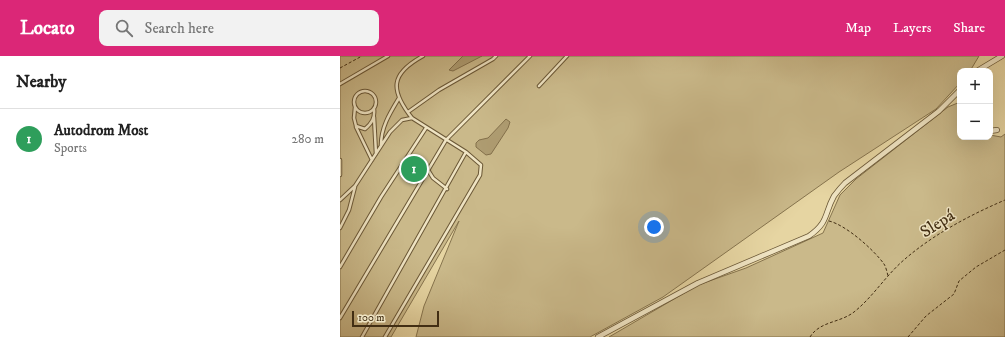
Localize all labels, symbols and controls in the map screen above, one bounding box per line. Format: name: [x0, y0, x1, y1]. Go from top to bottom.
search box: [99, 10, 379, 46]
text: Locato: [20, 17, 75, 40]
icon: search: [113, 17, 135, 39]
text: Search here: [145, 19, 214, 38]
text: Map: [845, 19, 871, 37]
text: Layers: [893, 19, 931, 37]
text: Share: [953, 19, 985, 37]
map controls: [957, 68, 993, 140]
button: +: [957, 68, 993, 104]
text: Nearby: [16, 71, 66, 93]
button: −: [957, 104, 993, 140]
text: Autodrom Most: [54, 121, 148, 140]
text: 1: [27, 131, 31, 147]
text: 280 m: [292, 131, 324, 147]
text: Sports: [54, 140, 87, 156]
pin: 1: [401, 154, 427, 184]
street label: Slepá: [916, 204, 960, 243]
your location: [644, 217, 664, 237]
scale bar: [352, 309, 439, 328]
text: 100 m: [358, 311, 384, 325]

